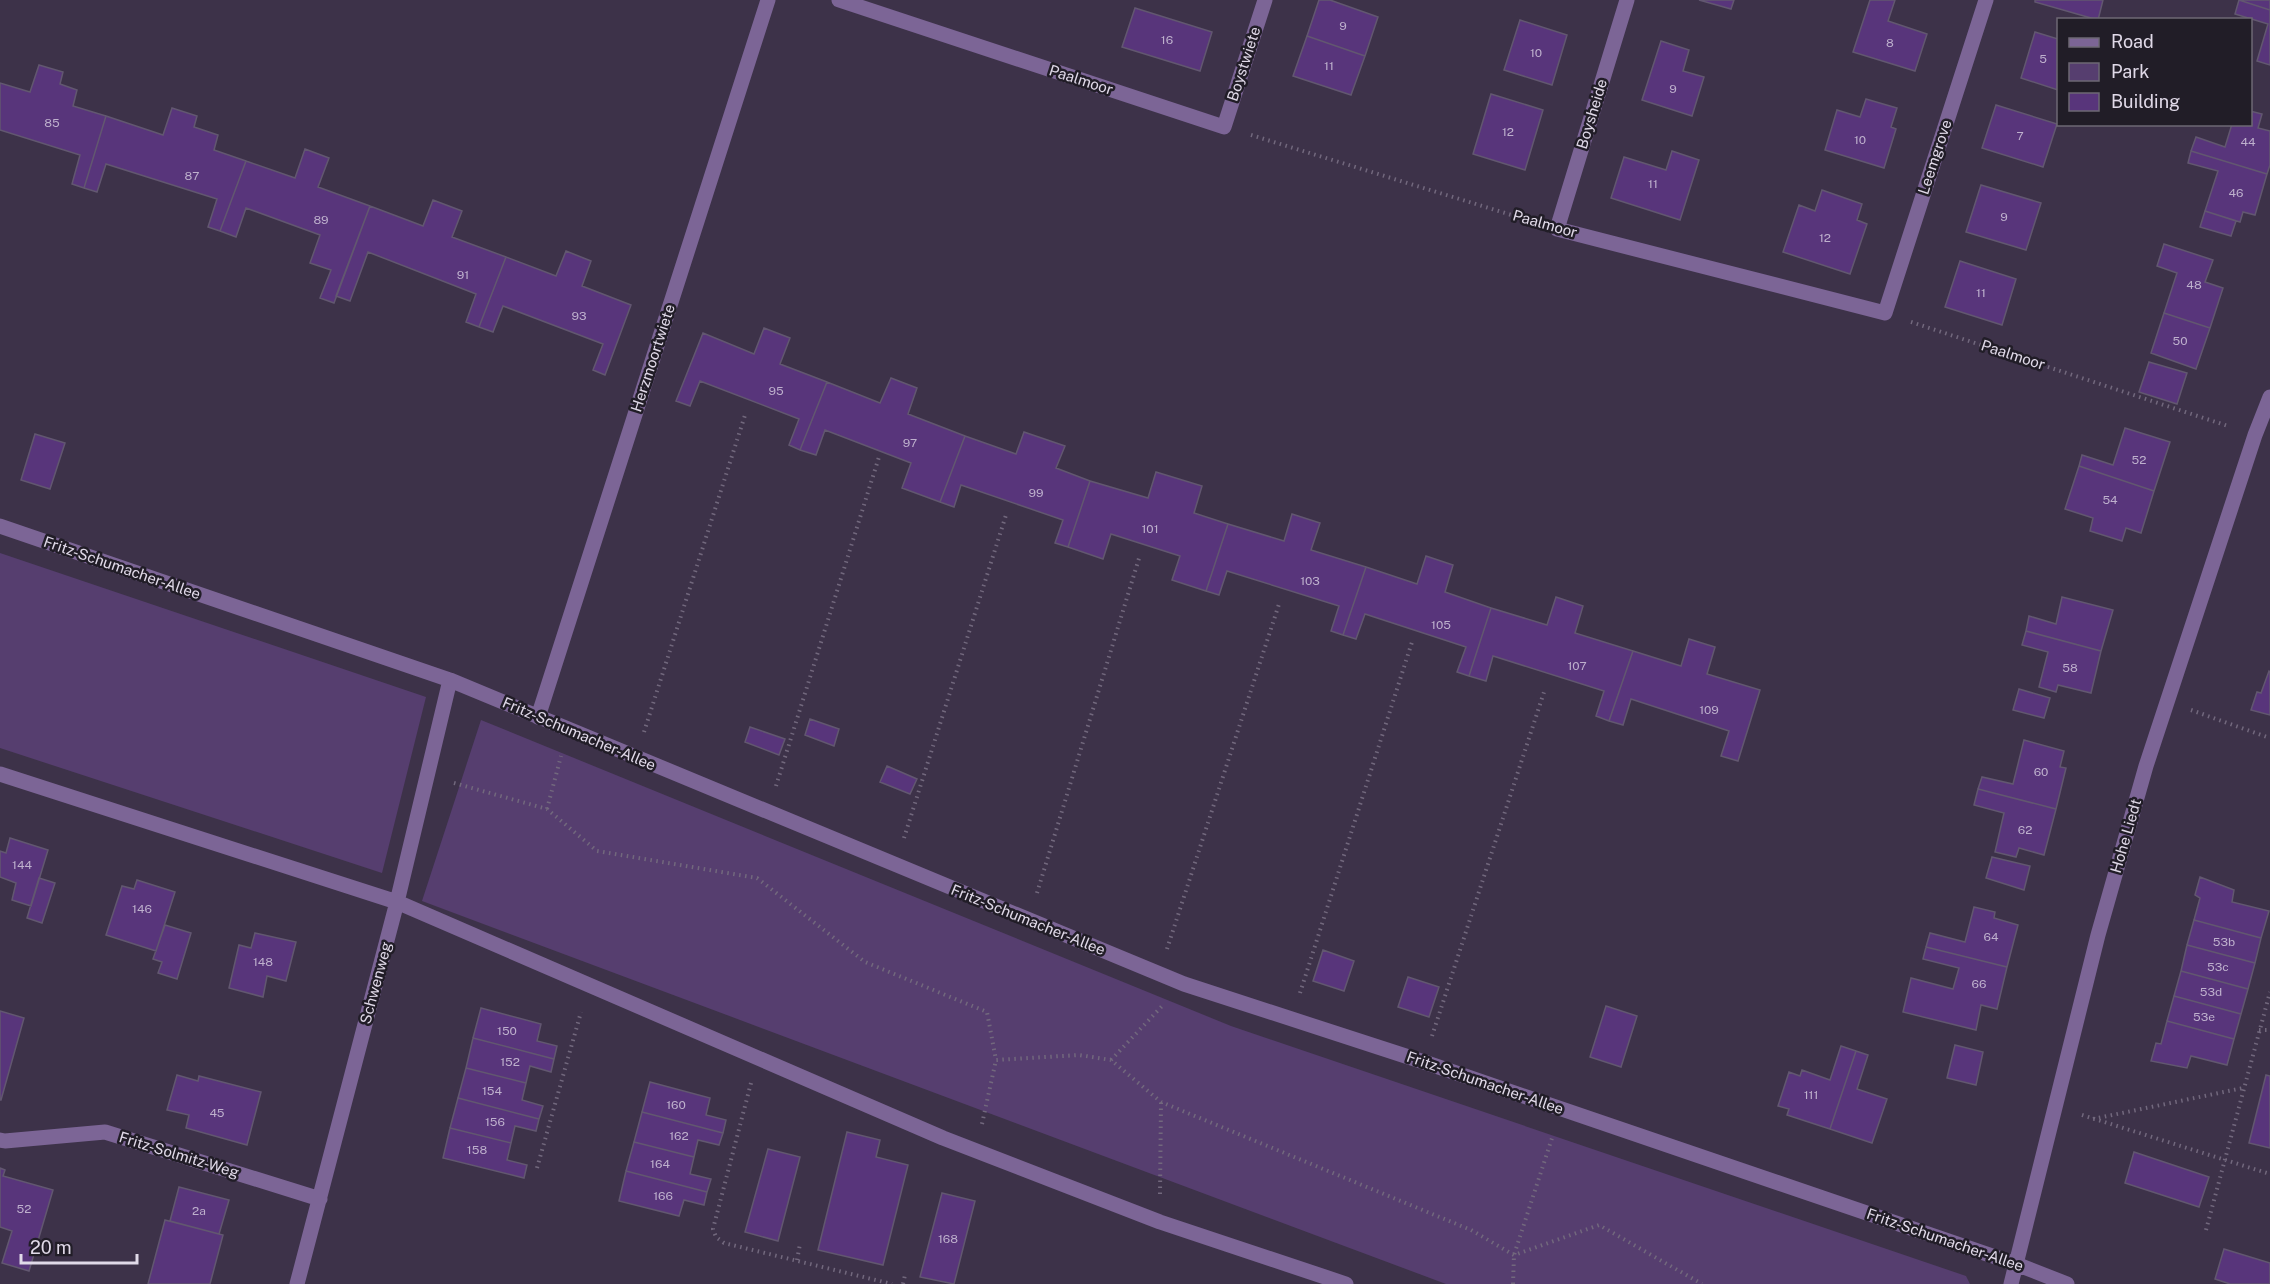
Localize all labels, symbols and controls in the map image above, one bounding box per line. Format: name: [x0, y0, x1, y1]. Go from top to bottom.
legend: [2057, 18, 2252, 126]
house number: 9: [1339, 19, 1347, 33]
street label: Boystwiete: [1223, 24, 1264, 103]
text: Road: [2111, 31, 2154, 52]
house number: 16: [1161, 33, 1173, 47]
house number: 8: [1886, 36, 1894, 50]
house number: 10: [1530, 46, 1542, 60]
house number: 5: [2039, 52, 2047, 66]
house number: 11: [1324, 59, 1334, 73]
street label: Paalmoor: [1047, 61, 1115, 98]
text: Park: [2111, 61, 2149, 82]
street label: Boysheide: [1573, 77, 1610, 151]
house number: 9: [1669, 82, 1677, 96]
text: Building: [2111, 91, 2180, 112]
house number: 85: [44, 116, 60, 130]
street label: Leemgrove: [1914, 117, 1955, 196]
house number: 12: [1502, 125, 1514, 139]
house number: 7: [2016, 129, 2024, 143]
house number: 10: [1854, 133, 1866, 147]
house number: 44: [2240, 135, 2256, 149]
house number: 87: [185, 169, 199, 183]
house number: 11: [1648, 177, 1658, 191]
house number: 46: [2228, 186, 2244, 200]
street label: Paalmoor: [1511, 206, 1579, 241]
house number: 9: [2000, 210, 2008, 224]
house number: 89: [313, 213, 329, 227]
house number: 12: [1819, 231, 1831, 245]
house number: 91: [457, 268, 469, 282]
house number: 48: [2186, 278, 2202, 292]
house number: 11: [1976, 286, 1986, 300]
street label: Herzmoortwiete: [627, 302, 678, 414]
house number: 93: [572, 309, 586, 323]
house number: 50: [2172, 334, 2188, 348]
street label: Paalmoor: [1979, 336, 2047, 373]
house number: 95: [768, 384, 784, 398]
house number: 97: [903, 436, 917, 450]
house number: 52: [2132, 453, 2146, 467]
house number: 99: [1029, 486, 1043, 500]
house number: 54: [2102, 493, 2118, 507]
house number: 101: [1141, 522, 1159, 536]
street label: Fritz-Schumacher-Allee: [41, 533, 203, 602]
house number: 103: [1300, 574, 1320, 588]
house number: 105: [1431, 618, 1451, 632]
house number: 107: [1567, 659, 1587, 673]
house number: 58: [2062, 661, 2078, 675]
street label: Fritz-Schumacher-Allee: [500, 693, 658, 774]
house number: 109: [1699, 703, 1719, 717]
house number: 60: [2034, 765, 2048, 779]
street label: Hohe Liedt: [2107, 797, 2144, 875]
house number: 62: [2018, 823, 2032, 837]
house number: 144: [12, 858, 32, 872]
street label: Fritz-Schumacher-Allee: [949, 881, 1108, 958]
house number: 146: [132, 902, 152, 916]
house number: 64: [1984, 930, 1999, 944]
house number: 53b: [2213, 935, 2235, 949]
street label: Schwenweg: [356, 940, 395, 1026]
house number: 148: [253, 955, 273, 969]
house number: 53c: [2207, 960, 2229, 974]
house number: 66: [1972, 977, 1986, 991]
house number: 53d: [2200, 985, 2222, 999]
house number: 53e: [2193, 1010, 2215, 1024]
house number: 150: [497, 1024, 517, 1038]
street label: Fritz-Schumacher-Allee: [1404, 1048, 1566, 1117]
house number: 152: [500, 1055, 520, 1069]
house number: 154: [482, 1084, 503, 1098]
house number: 111: [1804, 1088, 1818, 1102]
house number: 160: [666, 1098, 686, 1112]
house number: 45: [209, 1106, 225, 1120]
house number: 156: [485, 1115, 505, 1129]
street label: Fritz-Solmitz-Weg: [117, 1128, 241, 1181]
house number: 162: [669, 1129, 689, 1143]
house number: 158: [467, 1143, 487, 1157]
house number: 164: [650, 1157, 670, 1171]
house number: 166: [653, 1189, 673, 1203]
house number: 52: [17, 1202, 31, 1216]
house number: 2a: [192, 1204, 206, 1218]
street label: Fritz-Schumacher-Allee: [1864, 1205, 2026, 1274]
scale bar: [21, 1227, 136, 1265]
house number: 168: [938, 1232, 958, 1246]
text: 20 m: [30, 1237, 72, 1258]

